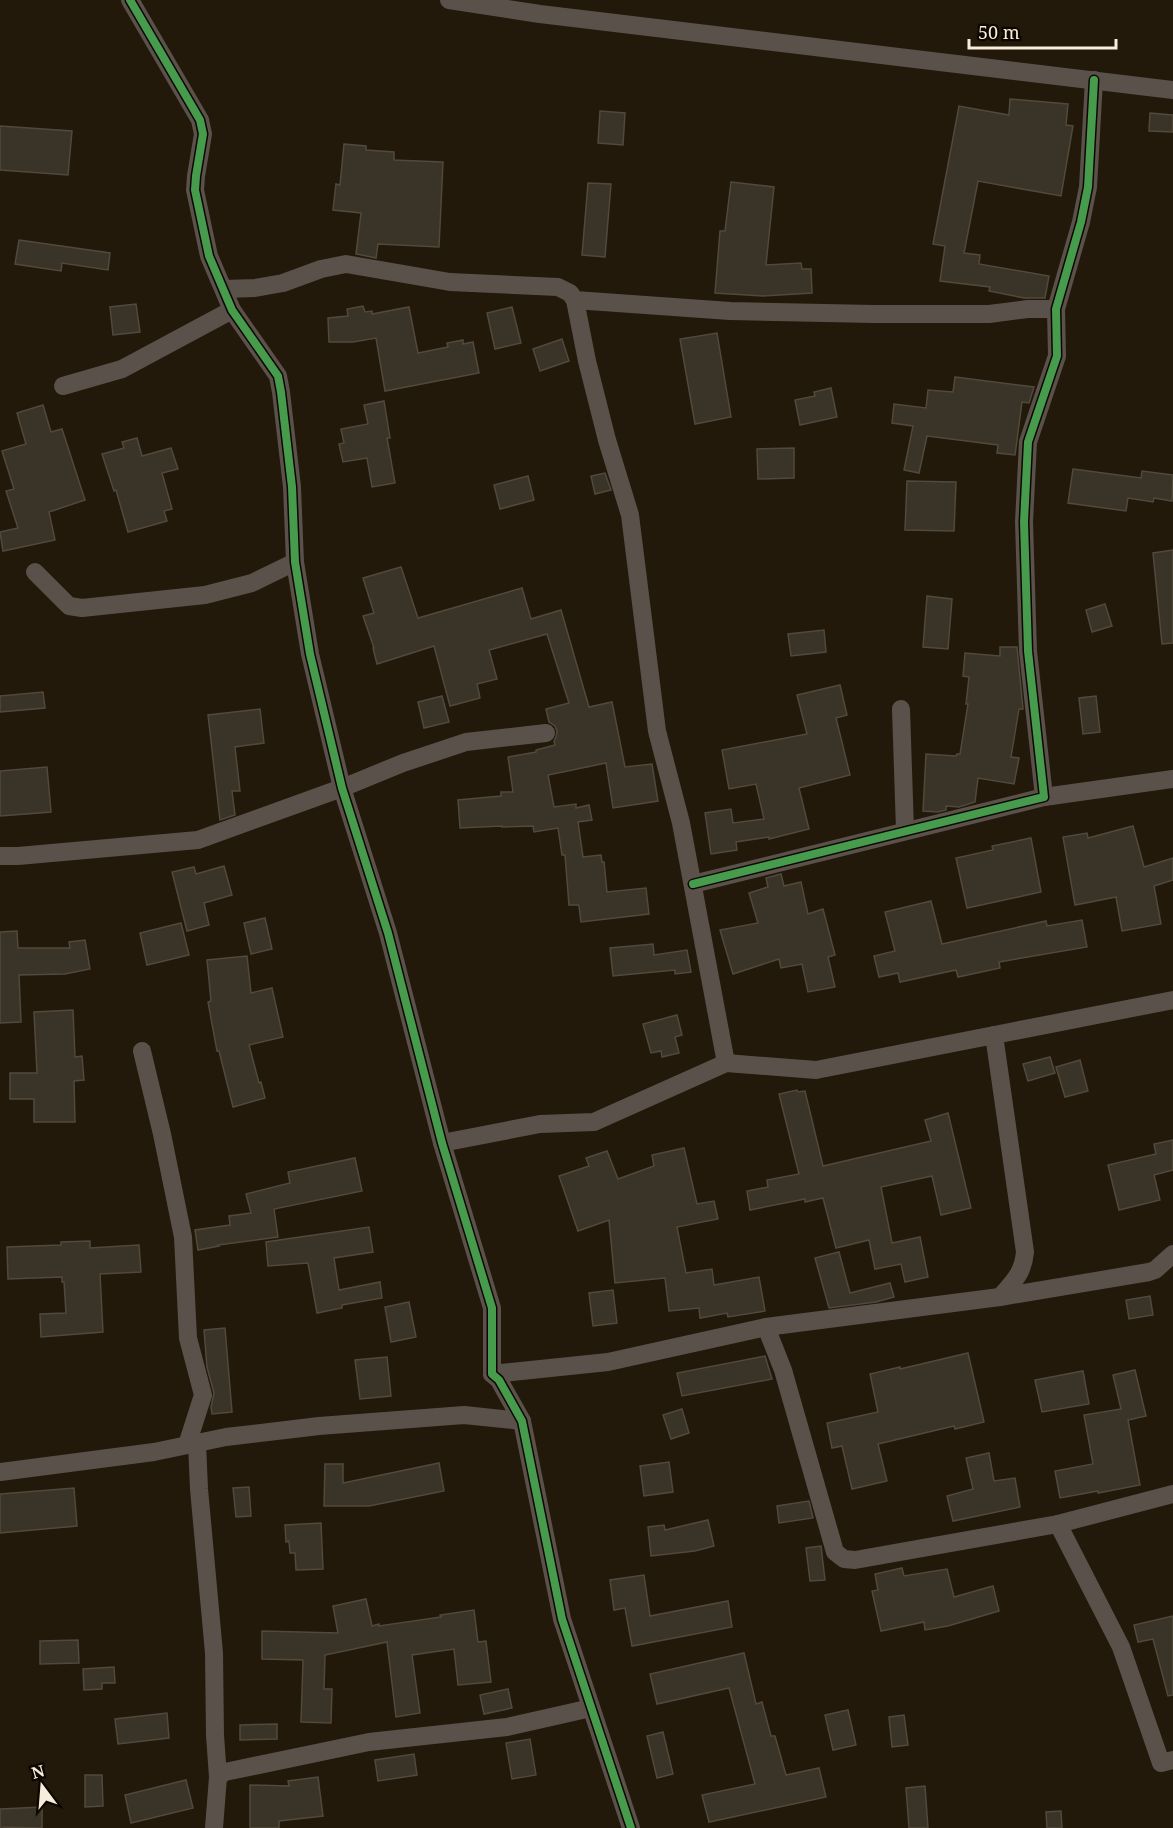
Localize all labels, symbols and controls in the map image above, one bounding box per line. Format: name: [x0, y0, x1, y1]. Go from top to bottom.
scale bar: [969, 12, 1116, 50]
text: 50 m: [978, 20, 1020, 44]
north arrow: [12, 1756, 72, 1816]
text: N: [29, 1759, 47, 1784]

